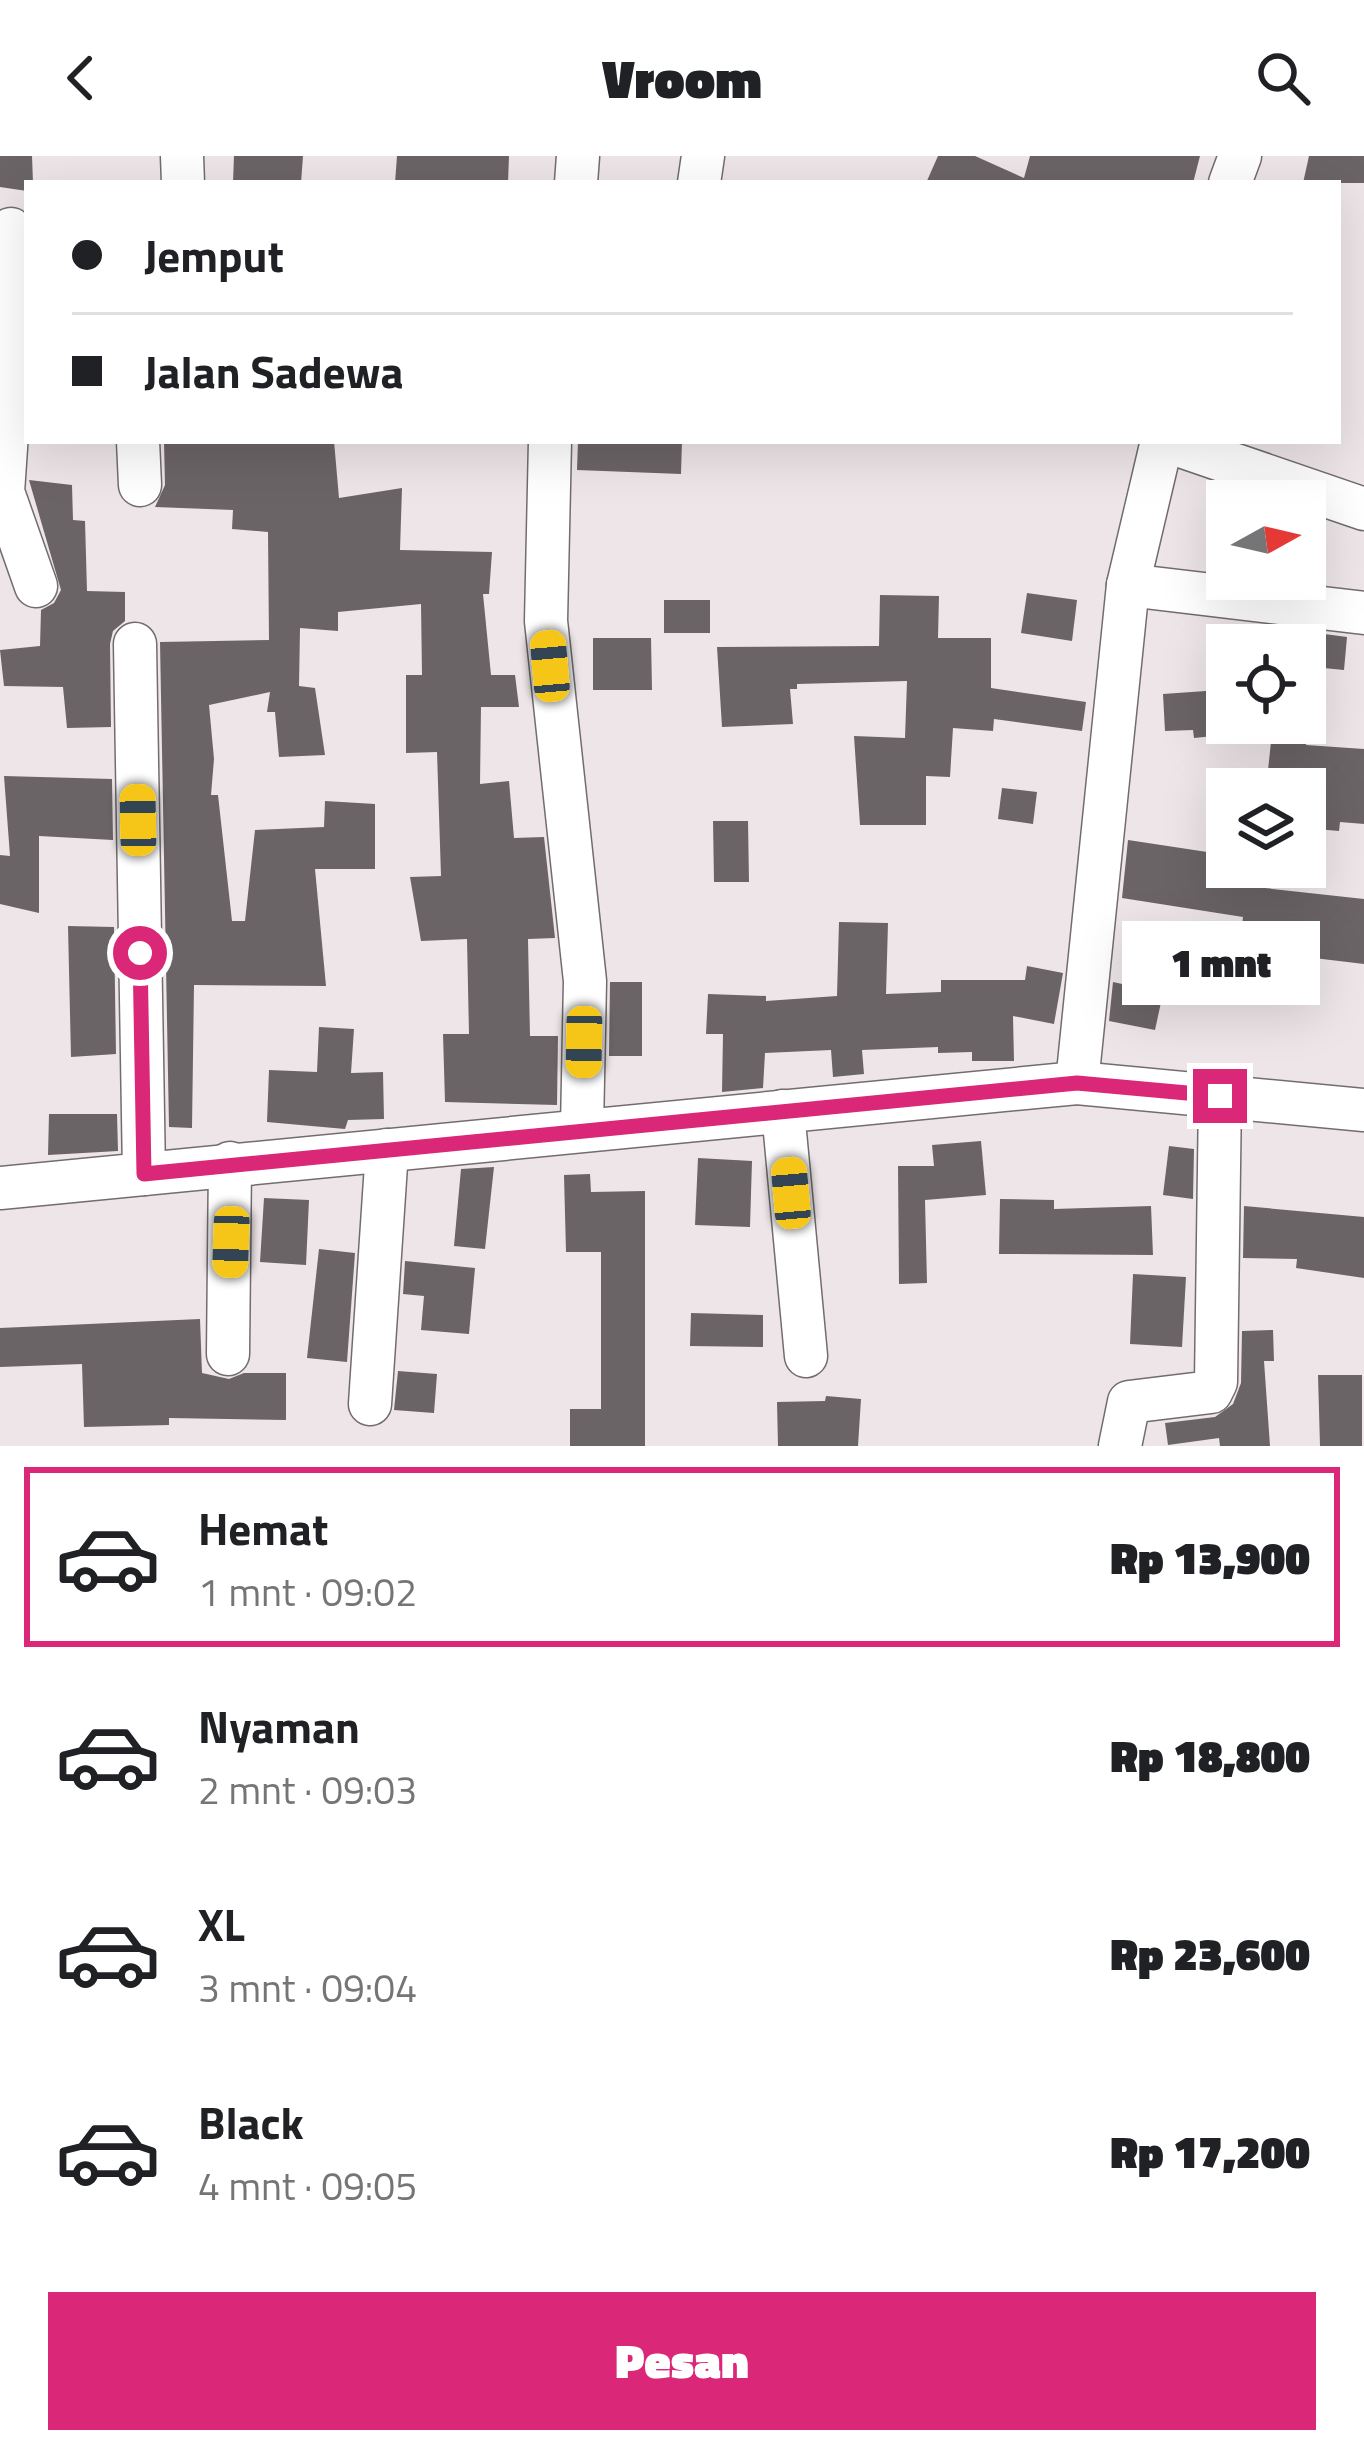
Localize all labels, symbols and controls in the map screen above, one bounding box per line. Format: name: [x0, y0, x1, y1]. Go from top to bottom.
text: Vroom: [602, 37, 762, 119]
icon: back: [48, 45, 114, 111]
icon: search: [1250, 45, 1316, 111]
text: Jemput: [144, 221, 284, 289]
text: Jalan Sadewa: [144, 337, 403, 405]
north arrow: [1206, 480, 1326, 600]
map controls: [1206, 480, 1326, 888]
button: locate: [1206, 624, 1326, 744]
car: [529, 629, 571, 703]
button: layers: [1206, 768, 1326, 888]
car: [119, 784, 157, 856]
callout: 1 mnt: [1121, 922, 1319, 1006]
route start: [113, 926, 167, 980]
text: 1 mnt: [1171, 933, 1271, 992]
car: [565, 1006, 603, 1078]
route end: [1193, 1069, 1247, 1123]
car: [770, 1156, 812, 1230]
car: [212, 1205, 250, 1279]
text: Hemat: [198, 1494, 328, 1562]
icon: car: [54, 1503, 162, 1611]
text: Rp 13,900: [1110, 1523, 1310, 1591]
text: 1 mnt · 09:02: [198, 1562, 417, 1621]
text: Nyaman: [198, 1692, 360, 1760]
icon: car: [54, 1701, 162, 1809]
text: Rp 18,800: [1110, 1721, 1310, 1789]
text: 2 mnt · 09:03: [198, 1760, 417, 1819]
text: XL: [198, 1890, 245, 1958]
icon: car: [54, 1899, 162, 2007]
text: Rp 23,600: [1110, 1919, 1310, 1987]
text: 3 mnt · 09:04: [198, 1958, 417, 2017]
text: Black: [198, 2088, 304, 2156]
icon: car: [54, 2097, 162, 2205]
text: Rp 17,200: [1110, 2117, 1310, 2185]
text: 4 mnt · 09:05: [198, 2156, 417, 2215]
button: Pesan: [48, 2292, 1316, 2430]

